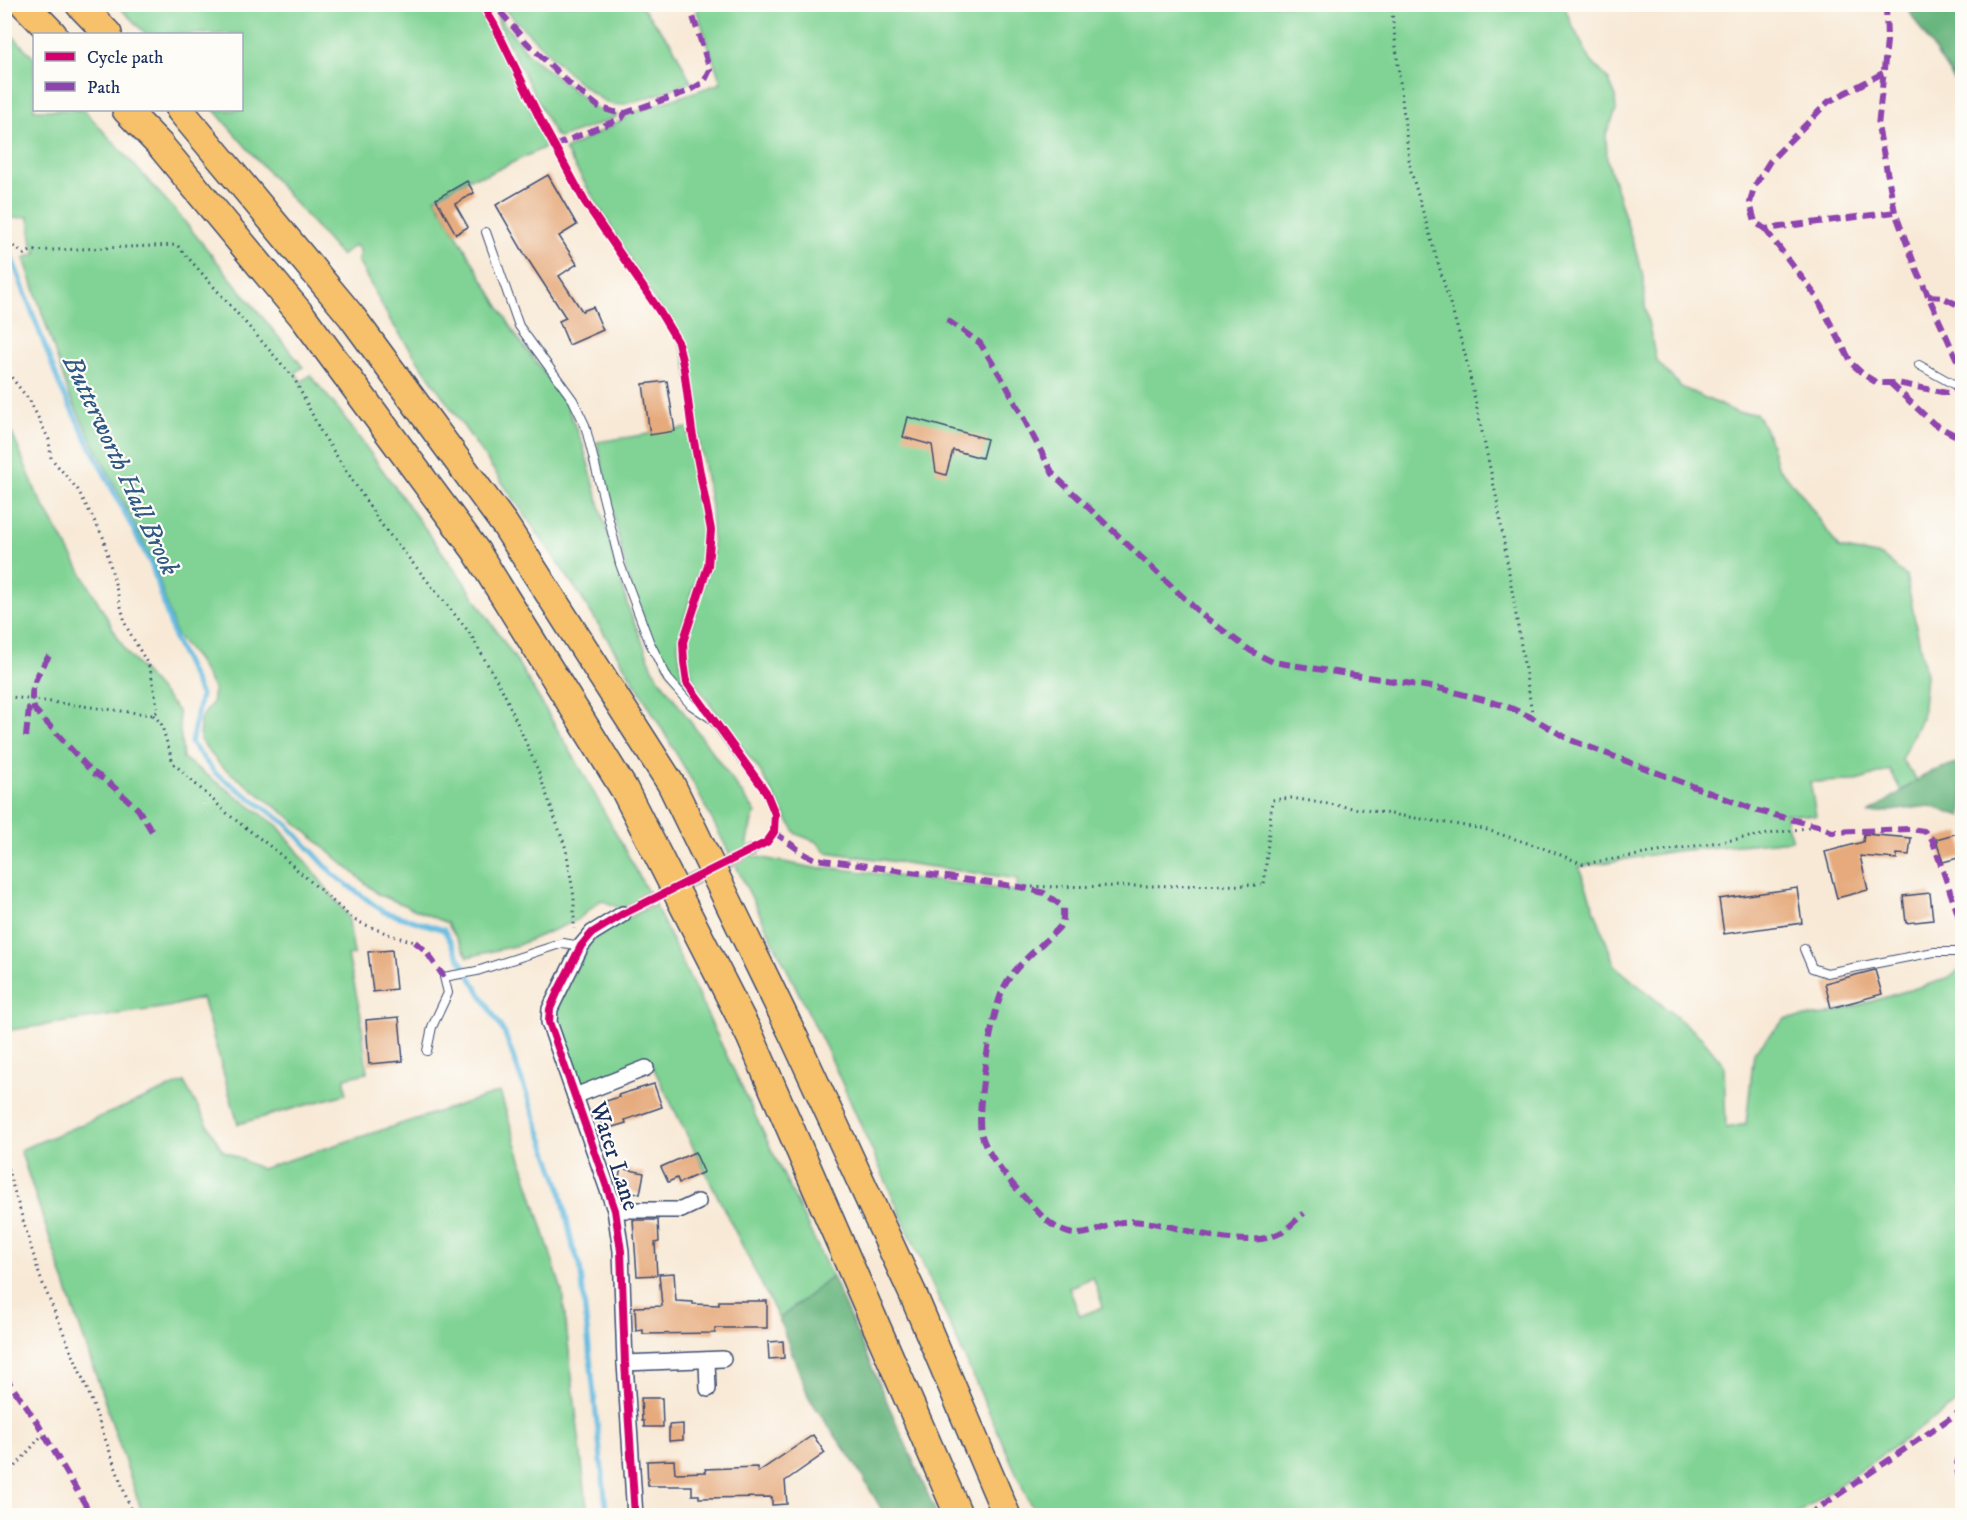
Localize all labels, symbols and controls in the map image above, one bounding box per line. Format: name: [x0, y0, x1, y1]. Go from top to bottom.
legend: [33, 33, 243, 111]
text: Cycle path: [87, 47, 164, 69]
text: Path: [87, 77, 121, 99]
water label: Butterworth Hall Brook: [55, 350, 186, 581]
street label: Water Lane: [582, 1097, 646, 1214]

